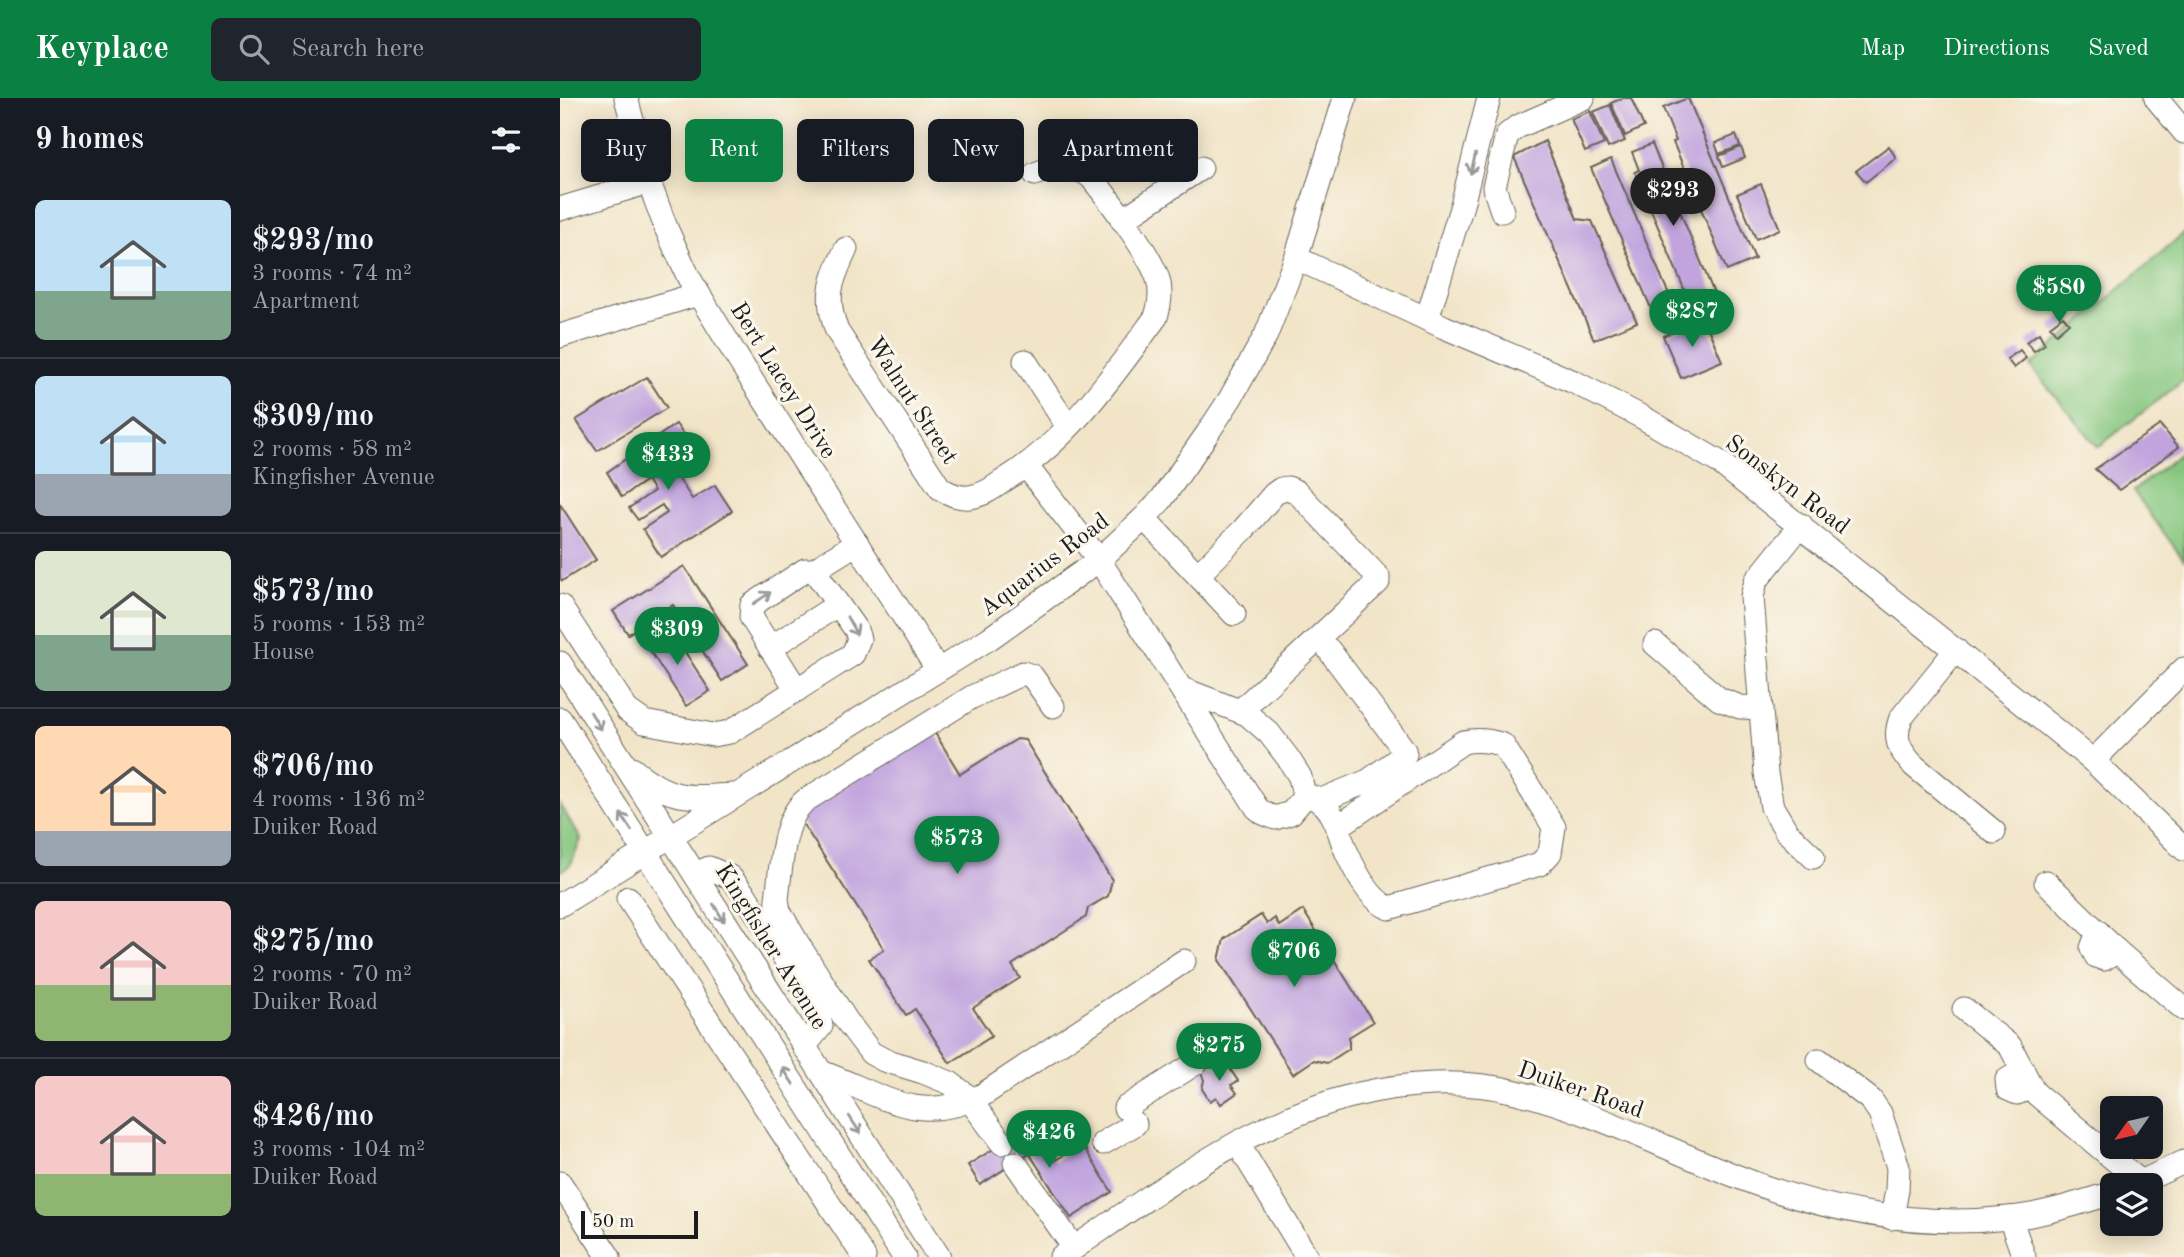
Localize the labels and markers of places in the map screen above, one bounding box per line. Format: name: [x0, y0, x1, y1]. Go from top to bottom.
pin: $293: [1632, 169, 1714, 228]
pin: $580: [2018, 266, 2100, 325]
pin: $287: [1651, 289, 1733, 349]
pin: $433: [627, 432, 709, 492]
pin: $309: [636, 608, 718, 667]
pin: $573: [916, 816, 998, 876]
pin: $706: [1253, 930, 1335, 989]
pin: $275: [1178, 1024, 1260, 1083]
pin: $426: [1008, 1110, 1090, 1170]

